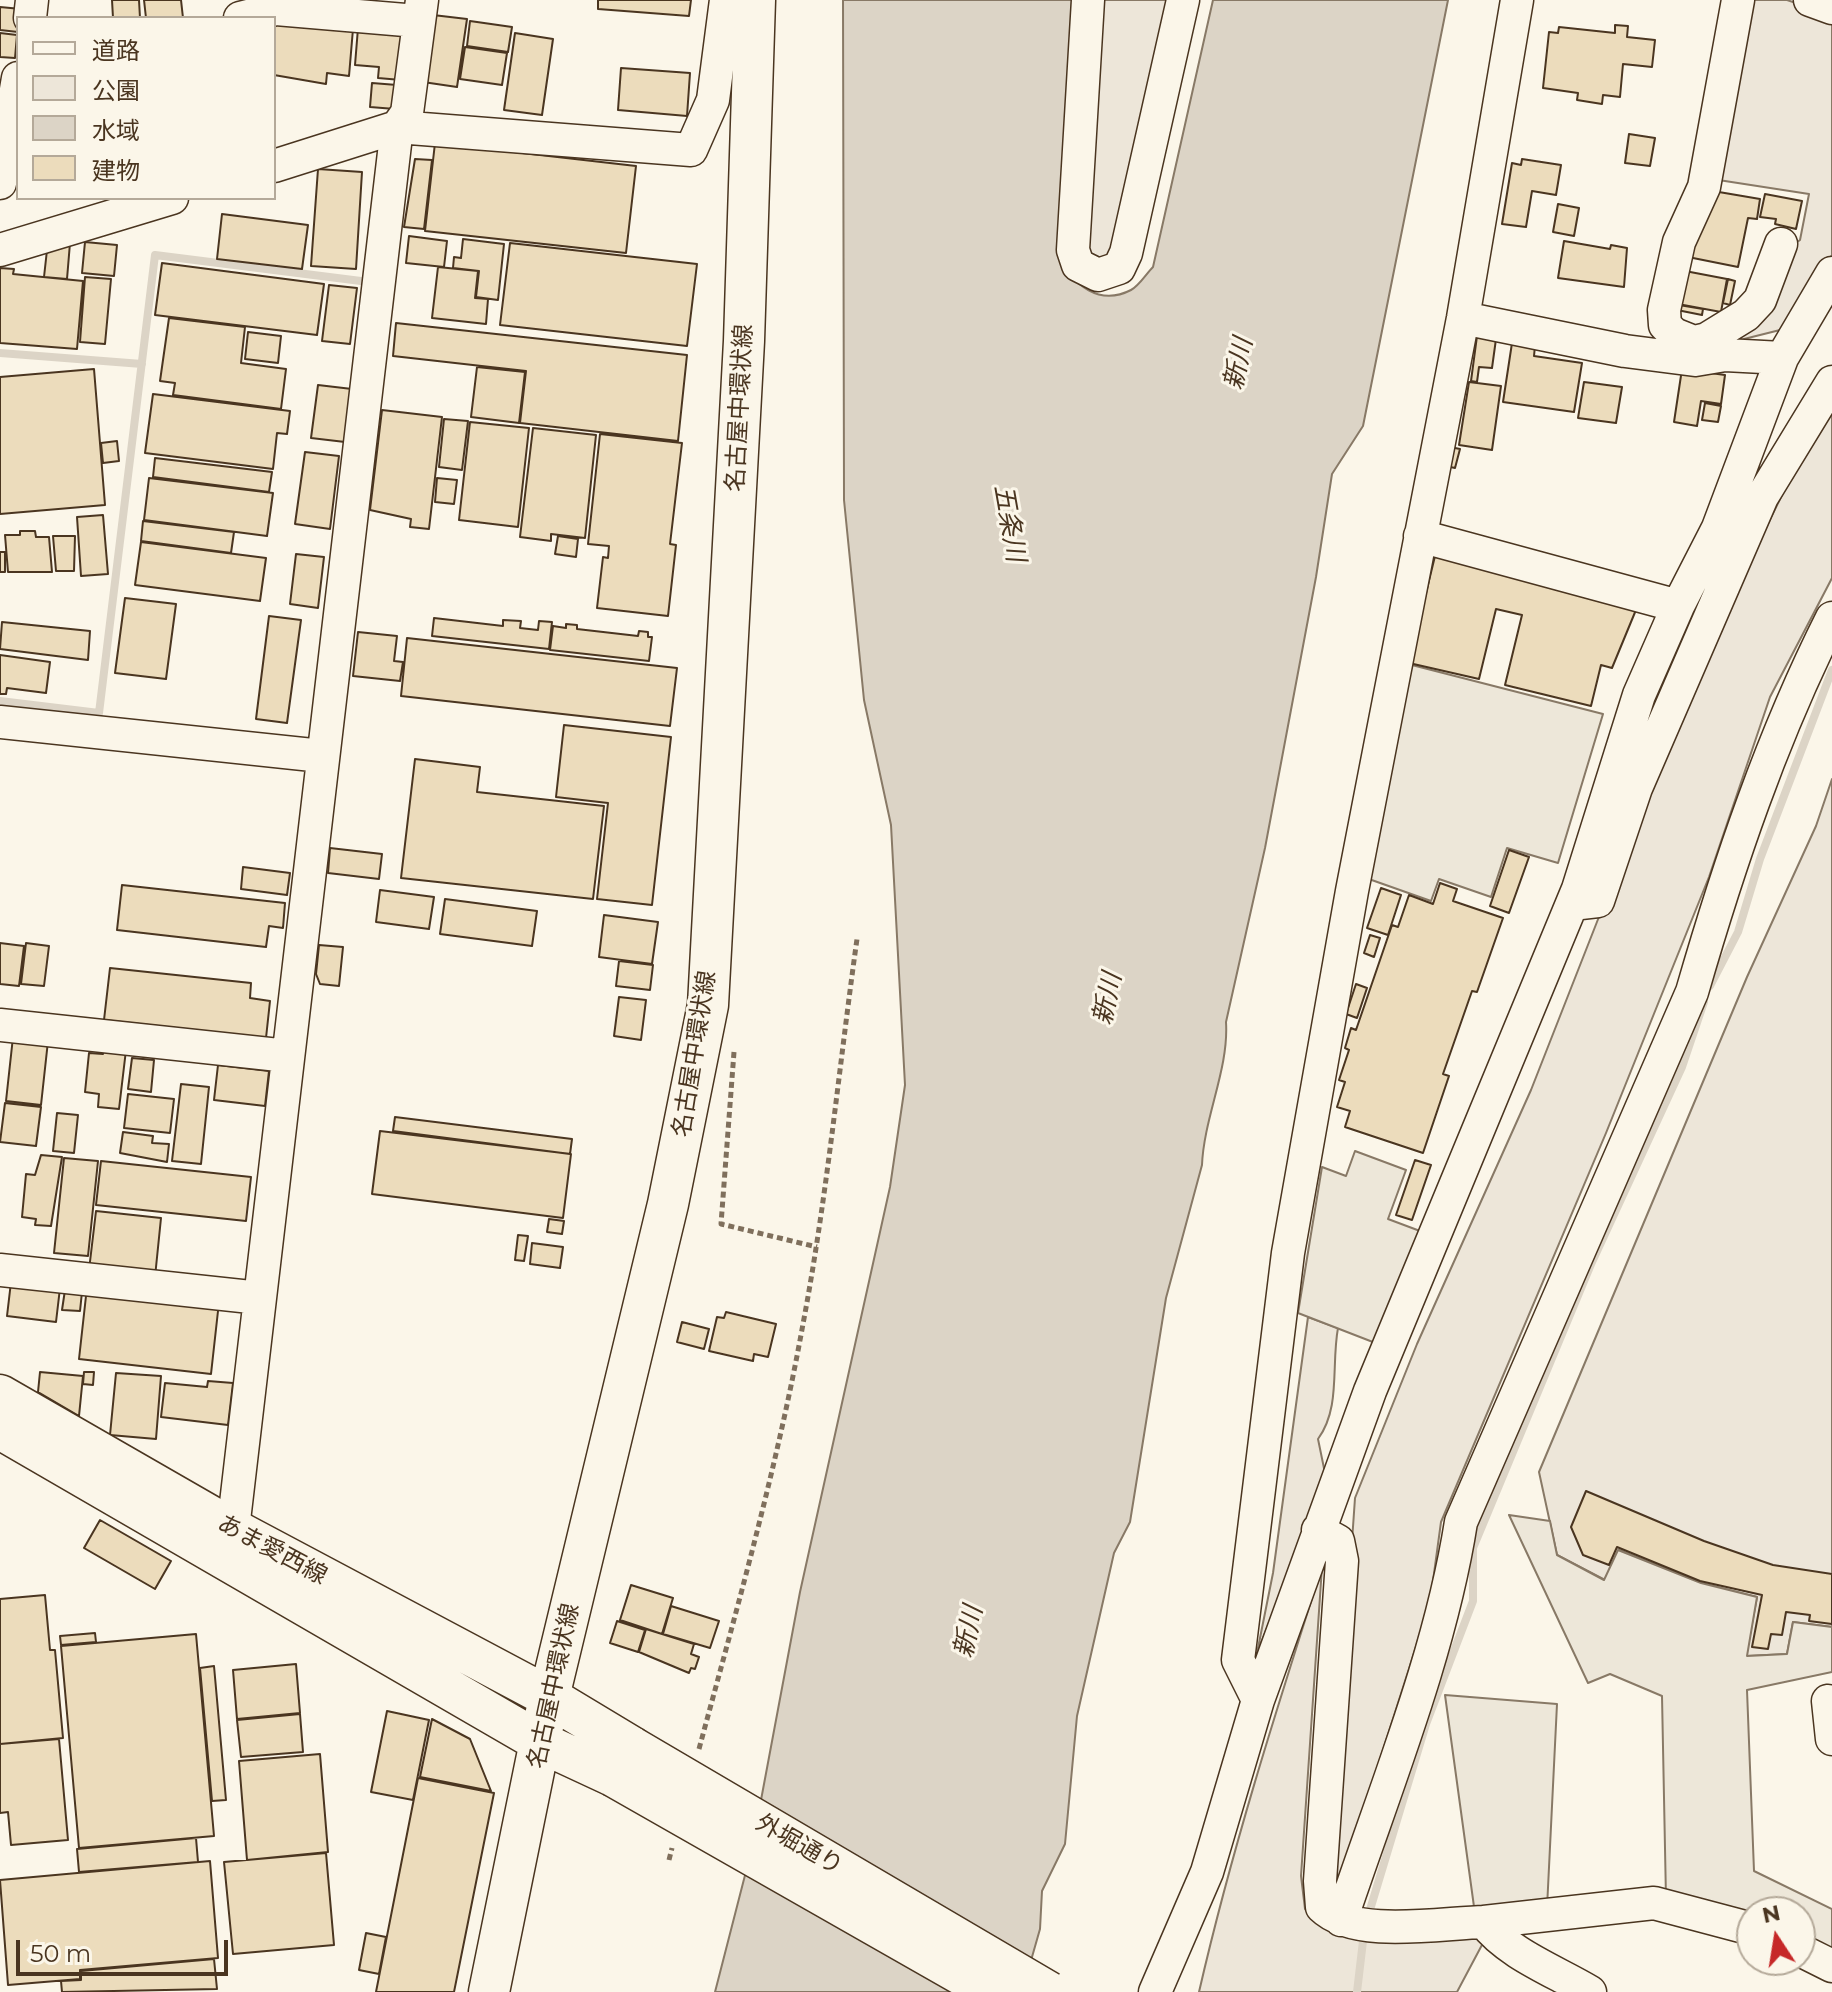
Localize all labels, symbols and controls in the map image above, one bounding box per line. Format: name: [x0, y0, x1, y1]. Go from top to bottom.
legend: [16, 16, 276, 200]
text: 道路: [92, 36, 140, 65]
text: 公園: [92, 76, 140, 105]
text: 水域: [92, 116, 140, 145]
text: 建物: [92, 156, 140, 185]
street label: 名古屋中環状線: [721, 323, 759, 493]
water label: 新川: [1218, 335, 1260, 393]
water label: 五条川: [987, 482, 1031, 564]
street label: 名古屋中環状線: [668, 969, 722, 1139]
water label: 新川: [1087, 970, 1129, 1028]
street label: あま愛西線: [212, 1509, 332, 1591]
street label: 名古屋中環状線: [522, 1601, 586, 1771]
water label: 新川: [948, 1603, 990, 1661]
street label: 外堀通り: [750, 1809, 848, 1881]
north arrow: [1736, 1896, 1816, 1976]
text: N: [1760, 1899, 1783, 1929]
scale bar: [20, 1924, 232, 1974]
text: 50 m: [30, 1939, 91, 1968]

